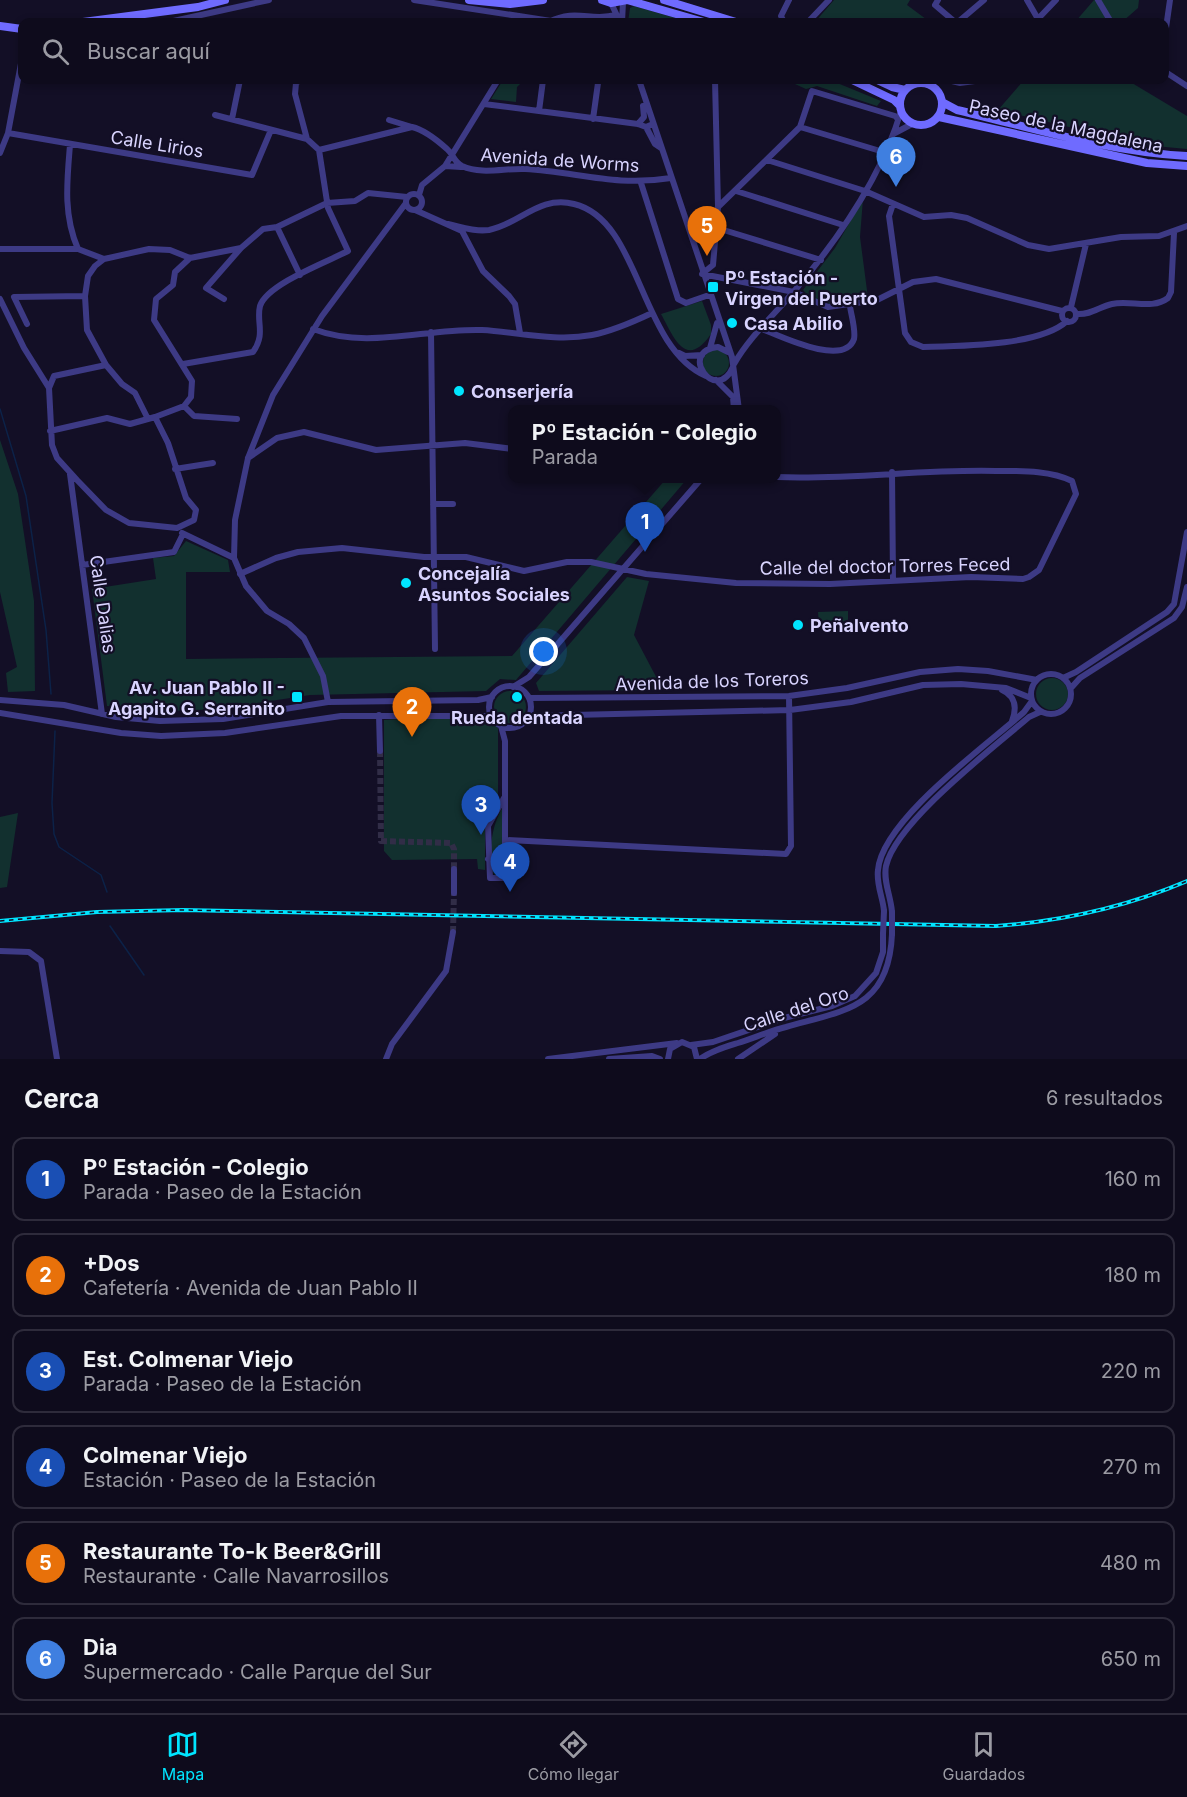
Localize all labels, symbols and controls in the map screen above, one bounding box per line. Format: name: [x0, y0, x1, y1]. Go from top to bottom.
search box: [18, 18, 1169, 84]
icon: search: [39, 35, 72, 68]
text: Buscar aquí: [87, 38, 210, 64]
street label: Paseo de la Magdalena: [967, 95, 1165, 157]
street label: Calle Lirios: [109, 126, 205, 162]
pin: 6: [876, 138, 916, 187]
street label: Avenida de Worms: [480, 144, 640, 176]
pin: 5: [688, 206, 726, 256]
place label: Pº Estación - Virgen del Puerto: [725, 267, 878, 309]
marker: Pº Estación - Virgen del Puerto: [706, 280, 720, 294]
place label: Casa Abilio: [744, 313, 843, 334]
marker: Casa Abilio: [725, 316, 739, 330]
place label: Conserjería: [471, 381, 573, 402]
marker: Conserjería: [452, 384, 466, 398]
popup: [508, 405, 781, 483]
text: Pº Estación - Colegio: [532, 419, 757, 445]
text: Parada: [532, 445, 598, 469]
pin: 1: [626, 502, 664, 552]
street label: Calle del doctor Torres Feced: [759, 553, 1011, 579]
street label: Calle Dalias: [86, 554, 120, 654]
place label: Concejalía Asuntos Sociales: [418, 563, 570, 605]
marker: Concejalía Asuntos Sociales: [399, 576, 413, 590]
place label: Peñalvento: [810, 615, 909, 636]
marker: Peñalvento: [791, 618, 805, 632]
your location: [529, 637, 558, 666]
street label: Avenida de los Toreros: [615, 667, 809, 695]
place label: Av. Juan Pablo II - Agapito G. Serranito: [108, 677, 285, 719]
pin: 2: [392, 688, 432, 737]
marker: Av. Juan Pablo II - Agapito G. Serranito: [290, 690, 304, 704]
marker: Rueda dentada: [510, 690, 524, 704]
place label: Rueda dentada: [451, 707, 583, 728]
pin: 3: [462, 786, 500, 835]
pin: 4: [490, 842, 530, 892]
street label: Calle del Oro: [741, 982, 851, 1036]
text: Cerca: [24, 1083, 99, 1114]
text: 6 resultados: [1046, 1086, 1163, 1110]
text: Pº Estación - Colegio: [83, 1154, 309, 1180]
text: 1: [41, 1167, 50, 1191]
text: 160 m: [1105, 1167, 1161, 1191]
text: Parada · Paseo de la Estación: [83, 1180, 362, 1204]
text: +Dos: [83, 1250, 140, 1276]
text: 2: [39, 1263, 52, 1287]
text: 180 m: [1105, 1263, 1161, 1287]
text: Cafetería · Avenida de Juan Pablo II: [83, 1276, 418, 1300]
text: Est. Colmenar Viejo: [83, 1346, 293, 1372]
text: 3: [39, 1359, 52, 1383]
text: 220 m: [1101, 1359, 1161, 1383]
text: Parada · Paseo de la Estación: [83, 1372, 362, 1396]
text: Colmenar Viejo: [83, 1442, 248, 1468]
text: 4: [39, 1455, 52, 1479]
text: 270 m: [1102, 1455, 1161, 1479]
text: Estación · Paseo de la Estación: [83, 1468, 376, 1492]
text: Restaurante To-k Beer&Grill: [83, 1538, 381, 1564]
text: 5: [39, 1551, 52, 1575]
text: 480 m: [1100, 1551, 1161, 1575]
text: Restaurante · Calle Navarrosillos: [83, 1564, 389, 1588]
text: Dia: [83, 1634, 118, 1660]
text: 6: [39, 1647, 52, 1671]
text: 650 m: [1101, 1647, 1161, 1671]
text: Supermercado · Calle Parque del Sur: [83, 1660, 432, 1684]
tab: Mapa: [162, 1728, 204, 1784]
tab: Cómo llegar: [528, 1728, 619, 1784]
tab: Guardados: [942, 1728, 1025, 1784]

